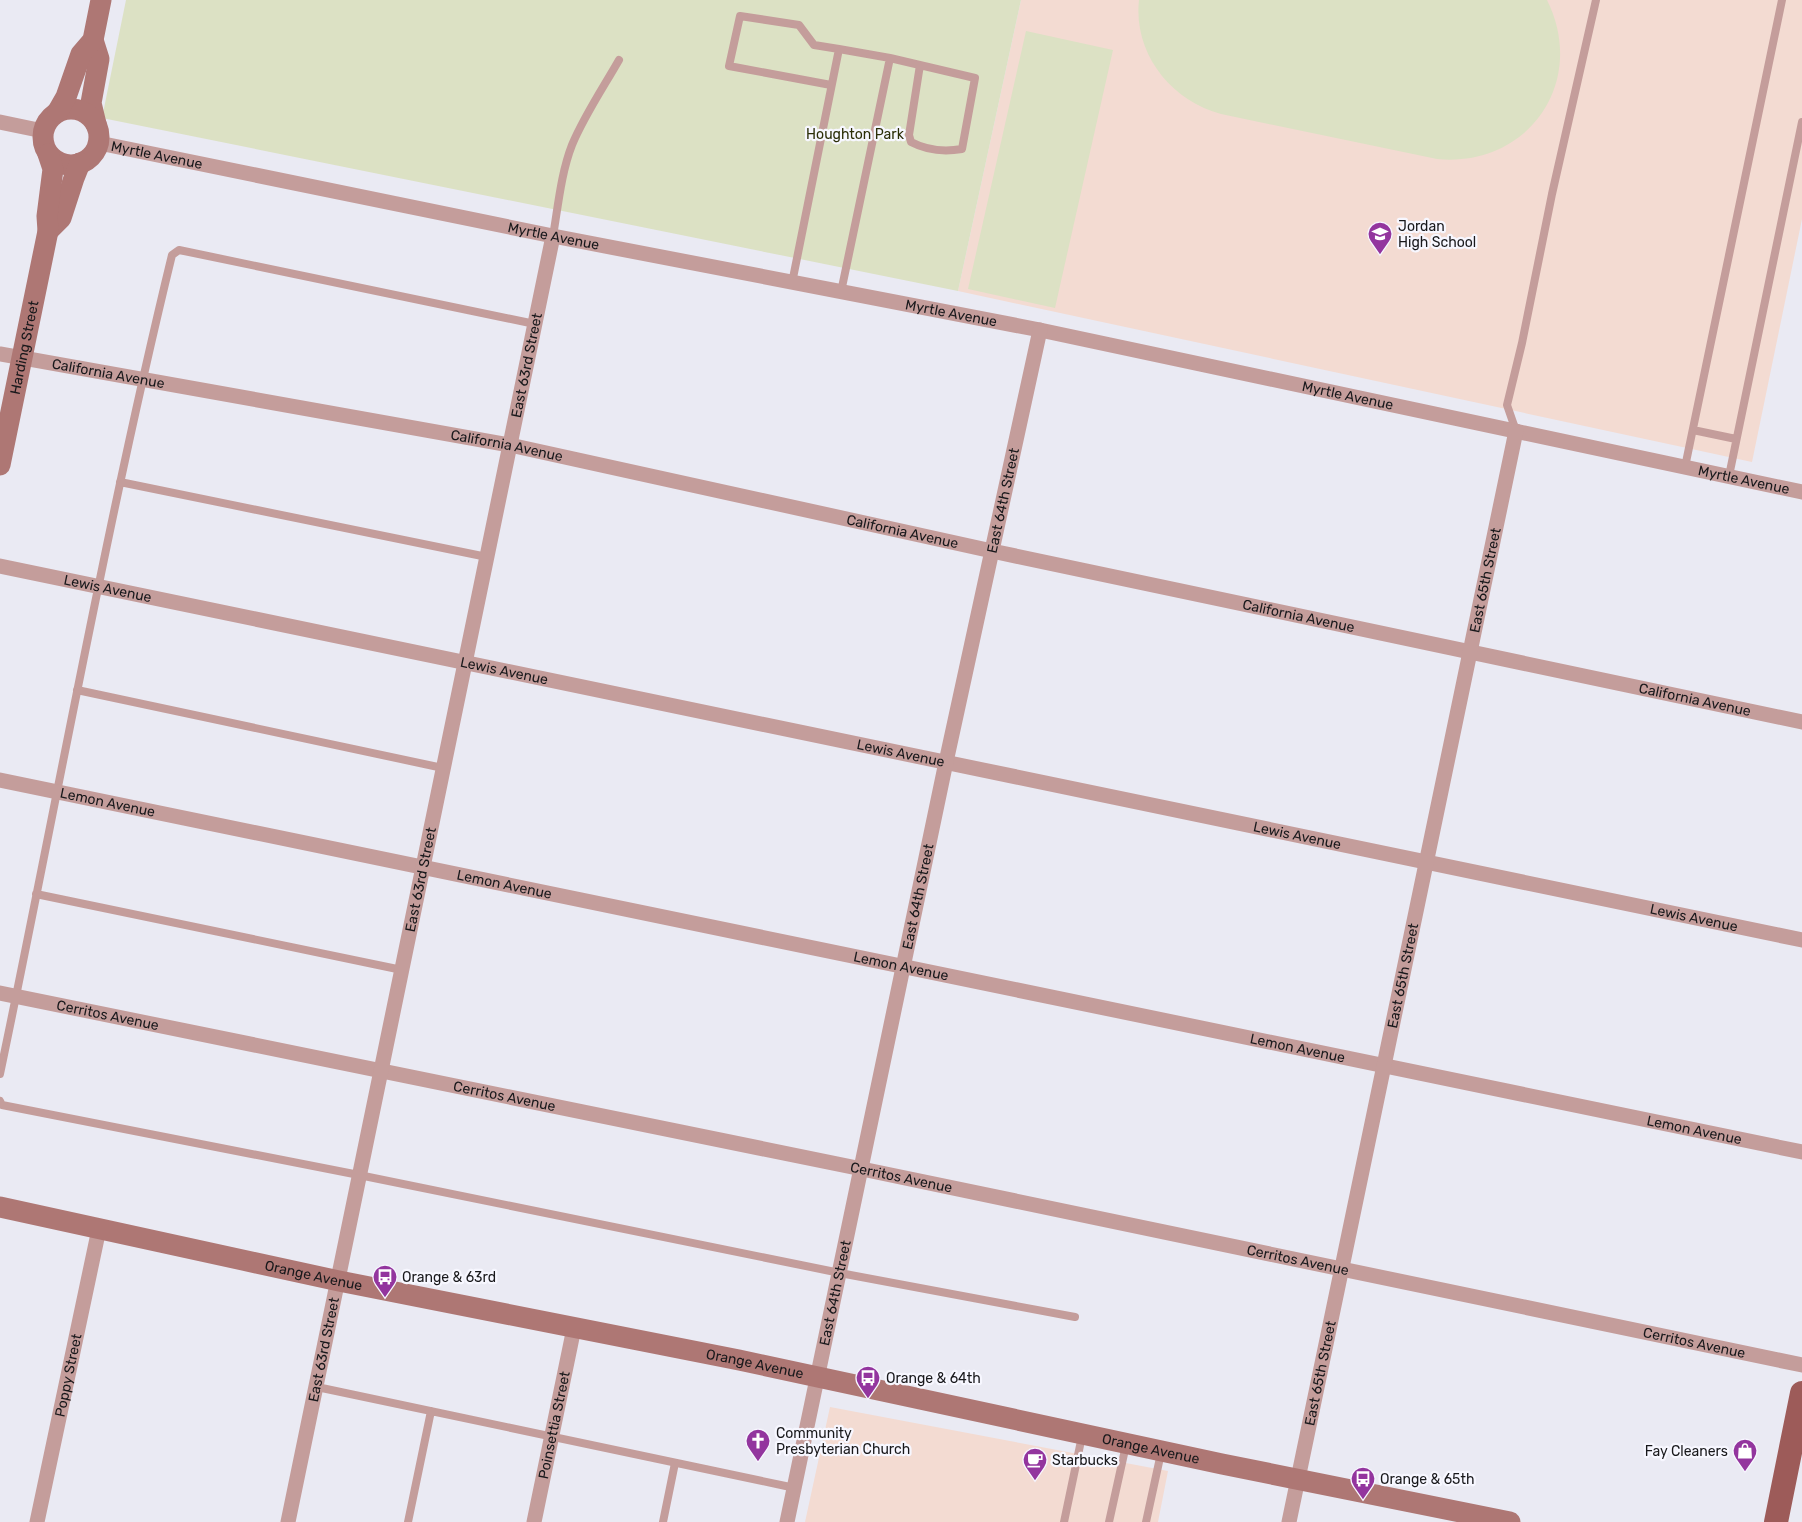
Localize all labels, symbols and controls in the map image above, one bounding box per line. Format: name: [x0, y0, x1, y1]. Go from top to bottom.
park label: Houghton Park: [806, 126, 905, 143]
street label: Myrtle Avenue: [109, 138, 204, 173]
place label: Jordan High School: [1398, 218, 1476, 251]
street label: Myrtle Avenue: [506, 219, 601, 254]
school or university icon: Jordan High School: [1367, 221, 1393, 255]
street label: Myrtle Avenue: [904, 296, 999, 331]
street label: Harding Street: [7, 299, 43, 396]
street label: East 63rd Street: [508, 311, 546, 419]
street label: California Avenue: [50, 355, 166, 392]
street label: Myrtle Avenue: [1300, 378, 1395, 414]
street label: California Avenue: [449, 427, 565, 465]
street label: East 64th Street: [984, 446, 1023, 555]
street label: Myrtle Avenue: [1696, 462, 1791, 498]
street label: California Avenue: [845, 511, 960, 552]
street label: East 65th Street: [1466, 526, 1505, 634]
street label: Lewis Avenue: [62, 571, 153, 606]
street label: California Avenue: [1241, 596, 1356, 636]
street label: Lewis Avenue: [459, 654, 550, 689]
street label: California Avenue: [1637, 680, 1753, 720]
street label: Lewis Avenue: [855, 736, 946, 771]
street label: Lemon Avenue: [59, 785, 157, 821]
street label: Lewis Avenue: [1252, 818, 1343, 853]
street label: East 63rd Street: [402, 825, 440, 934]
street label: East 64th Street: [899, 842, 938, 951]
street label: Lemon Avenue: [455, 867, 553, 903]
street label: Lewis Avenue: [1648, 901, 1739, 935]
street label: East 65th Street: [1384, 921, 1422, 1030]
street label: Lemon Avenue: [852, 948, 950, 985]
street label: Cerritos Avenue: [55, 997, 160, 1034]
street label: Lemon Avenue: [1248, 1030, 1347, 1067]
street label: Cerritos Avenue: [452, 1078, 557, 1115]
street label: Lemon Avenue: [1645, 1112, 1743, 1148]
street label: Cerritos Avenue: [849, 1159, 954, 1197]
street label: East 64th Street: [816, 1238, 855, 1347]
street label: Cerritos Avenue: [1245, 1241, 1351, 1279]
street label: Orange Avenue: [263, 1257, 364, 1294]
bus stop icon: Orange & 63rd: [372, 1264, 398, 1298]
place label: Orange & 63rd: [402, 1269, 496, 1286]
street label: East 63rd Street: [305, 1295, 343, 1404]
street label: East 65th Street: [1301, 1319, 1340, 1427]
street label: Cerritos Avenue: [1642, 1324, 1747, 1362]
street label: Poppy Street: [51, 1332, 86, 1419]
street label: Orange Avenue: [705, 1346, 805, 1383]
bus stop icon: Orange & 64th: [855, 1365, 881, 1399]
street label: Poinsettia Street: [535, 1369, 574, 1481]
place label: Orange & 64th: [886, 1370, 981, 1387]
place label: Community Presbyterian Church: [776, 1425, 910, 1458]
church icon: Community Presbyterian Church: [745, 1428, 771, 1462]
street label: Orange Avenue: [1100, 1430, 1201, 1468]
shop icon: Fay Cleaners: [1732, 1438, 1758, 1472]
place label: Fay Cleaners: [1645, 1443, 1728, 1460]
cafe icon: Starbucks: [1022, 1447, 1048, 1481]
place label: Starbucks: [1052, 1452, 1118, 1469]
bus stop icon: Orange & 65th: [1350, 1466, 1376, 1500]
place label: Orange & 65th: [1380, 1471, 1474, 1488]

